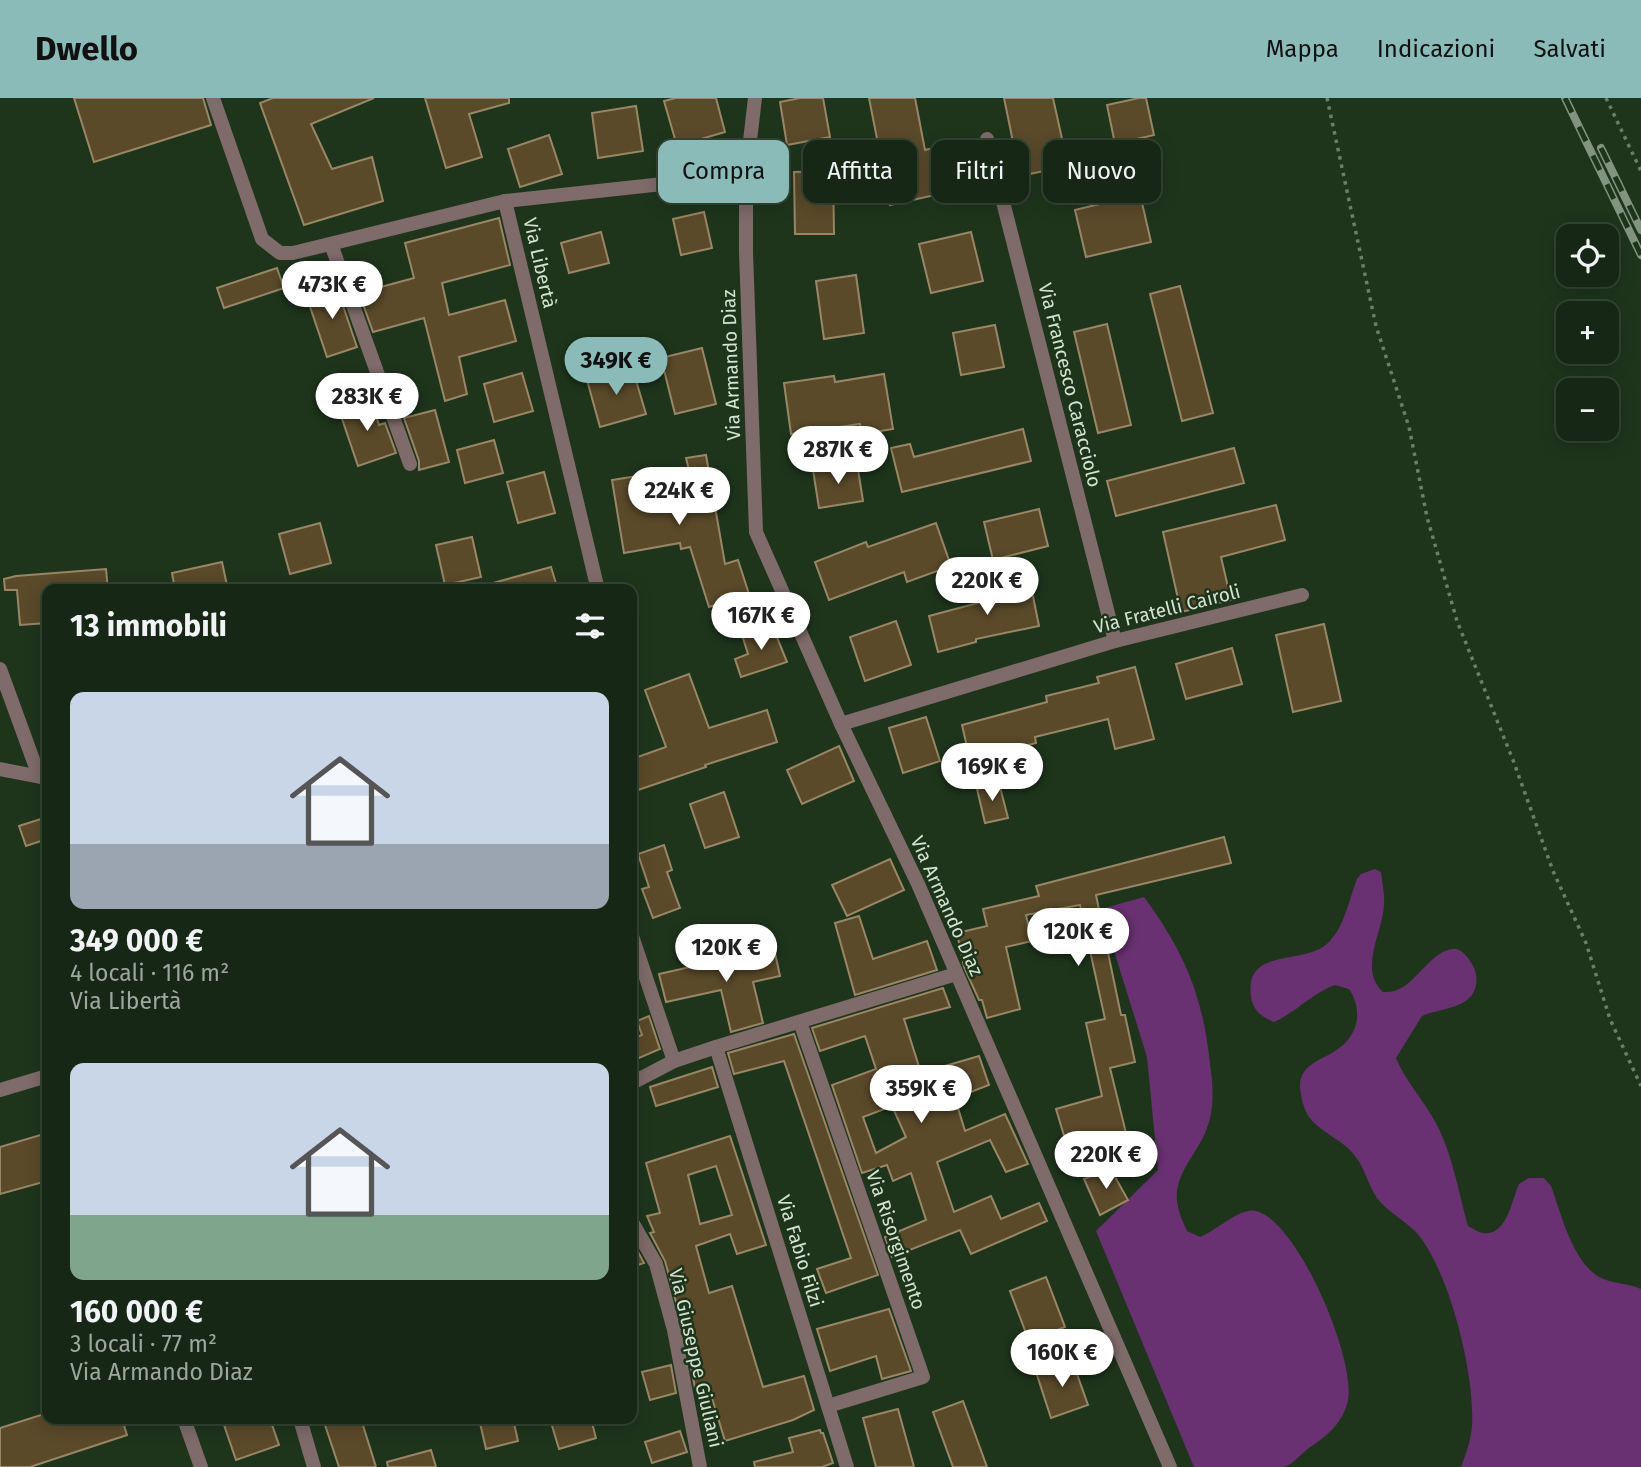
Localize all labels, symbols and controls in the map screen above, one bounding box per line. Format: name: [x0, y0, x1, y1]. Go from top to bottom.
text: Dwello: [35, 29, 138, 69]
text: Mappa: [1266, 35, 1339, 63]
text: Indicazioni: [1377, 35, 1495, 63]
text: Salvati: [1533, 35, 1606, 63]
chip: Compra: [658, 140, 789, 203]
chip: Affitta: [803, 140, 917, 203]
chip: Filtri: [931, 140, 1029, 203]
chip: Nuovo: [1043, 140, 1161, 203]
street label: Via Libertà: [518, 216, 562, 310]
map controls: [1556, 224, 1619, 441]
button: locate: [1556, 224, 1619, 287]
pin: 473K €: [275, 262, 389, 321]
text: 473K €: [298, 270, 366, 298]
street label: Via Francesco Caracciolo: [1034, 281, 1106, 489]
street label: Via Armando Diaz: [717, 289, 745, 441]
button: +: [1556, 301, 1619, 364]
pin: 349K €: [559, 338, 673, 397]
text: 349K €: [581, 346, 651, 374]
pin: 283K €: [310, 374, 424, 433]
button: −: [1556, 378, 1619, 441]
text: 283K €: [332, 382, 402, 410]
pin: 287K €: [781, 426, 895, 486]
text: 287K €: [803, 435, 873, 463]
pin: 224K €: [622, 468, 736, 527]
text: 224K €: [644, 476, 714, 504]
pin: 220K €: [930, 558, 1044, 617]
text: 220K €: [952, 566, 1022, 594]
street label: Via Fratelli Cairoli: [1091, 580, 1243, 638]
pin: 167K €: [704, 592, 818, 652]
text: 167K €: [727, 601, 795, 629]
icon: filters: [571, 607, 609, 645]
text: 13 immobili: [70, 608, 227, 644]
icon: home: [277, 738, 403, 864]
pin: 169K €: [935, 744, 1049, 803]
text: 169K €: [957, 752, 1027, 780]
street label: Via Armando Diaz: [906, 832, 988, 980]
pin: 120K €: [1021, 908, 1135, 968]
text: 120K €: [1043, 917, 1113, 945]
text: 349 000 €: [70, 923, 203, 959]
pin: 120K €: [669, 924, 783, 984]
text: 120K €: [691, 933, 761, 961]
text: 4 locali · 116 m²: [70, 959, 229, 987]
text: Via Libertà: [70, 987, 182, 1015]
pin: 359K €: [864, 1066, 978, 1125]
text: 359K €: [886, 1074, 956, 1102]
icon: home: [277, 1109, 403, 1235]
pin: 220K €: [1049, 1132, 1163, 1191]
text: 220K €: [1071, 1140, 1141, 1168]
street label: Via Risorgimento: [861, 1167, 931, 1313]
street label: Via Fabio Filzi: [772, 1192, 828, 1310]
street label: Via Giuseppe Giuliani: [664, 1266, 728, 1450]
text: 160 000 €: [70, 1294, 203, 1330]
text: 3 locali · 77 m²: [70, 1330, 217, 1358]
pin: 160K €: [1005, 1330, 1119, 1389]
text: 160K €: [1027, 1338, 1097, 1366]
text: Via Armando Diaz: [70, 1358, 253, 1386]

